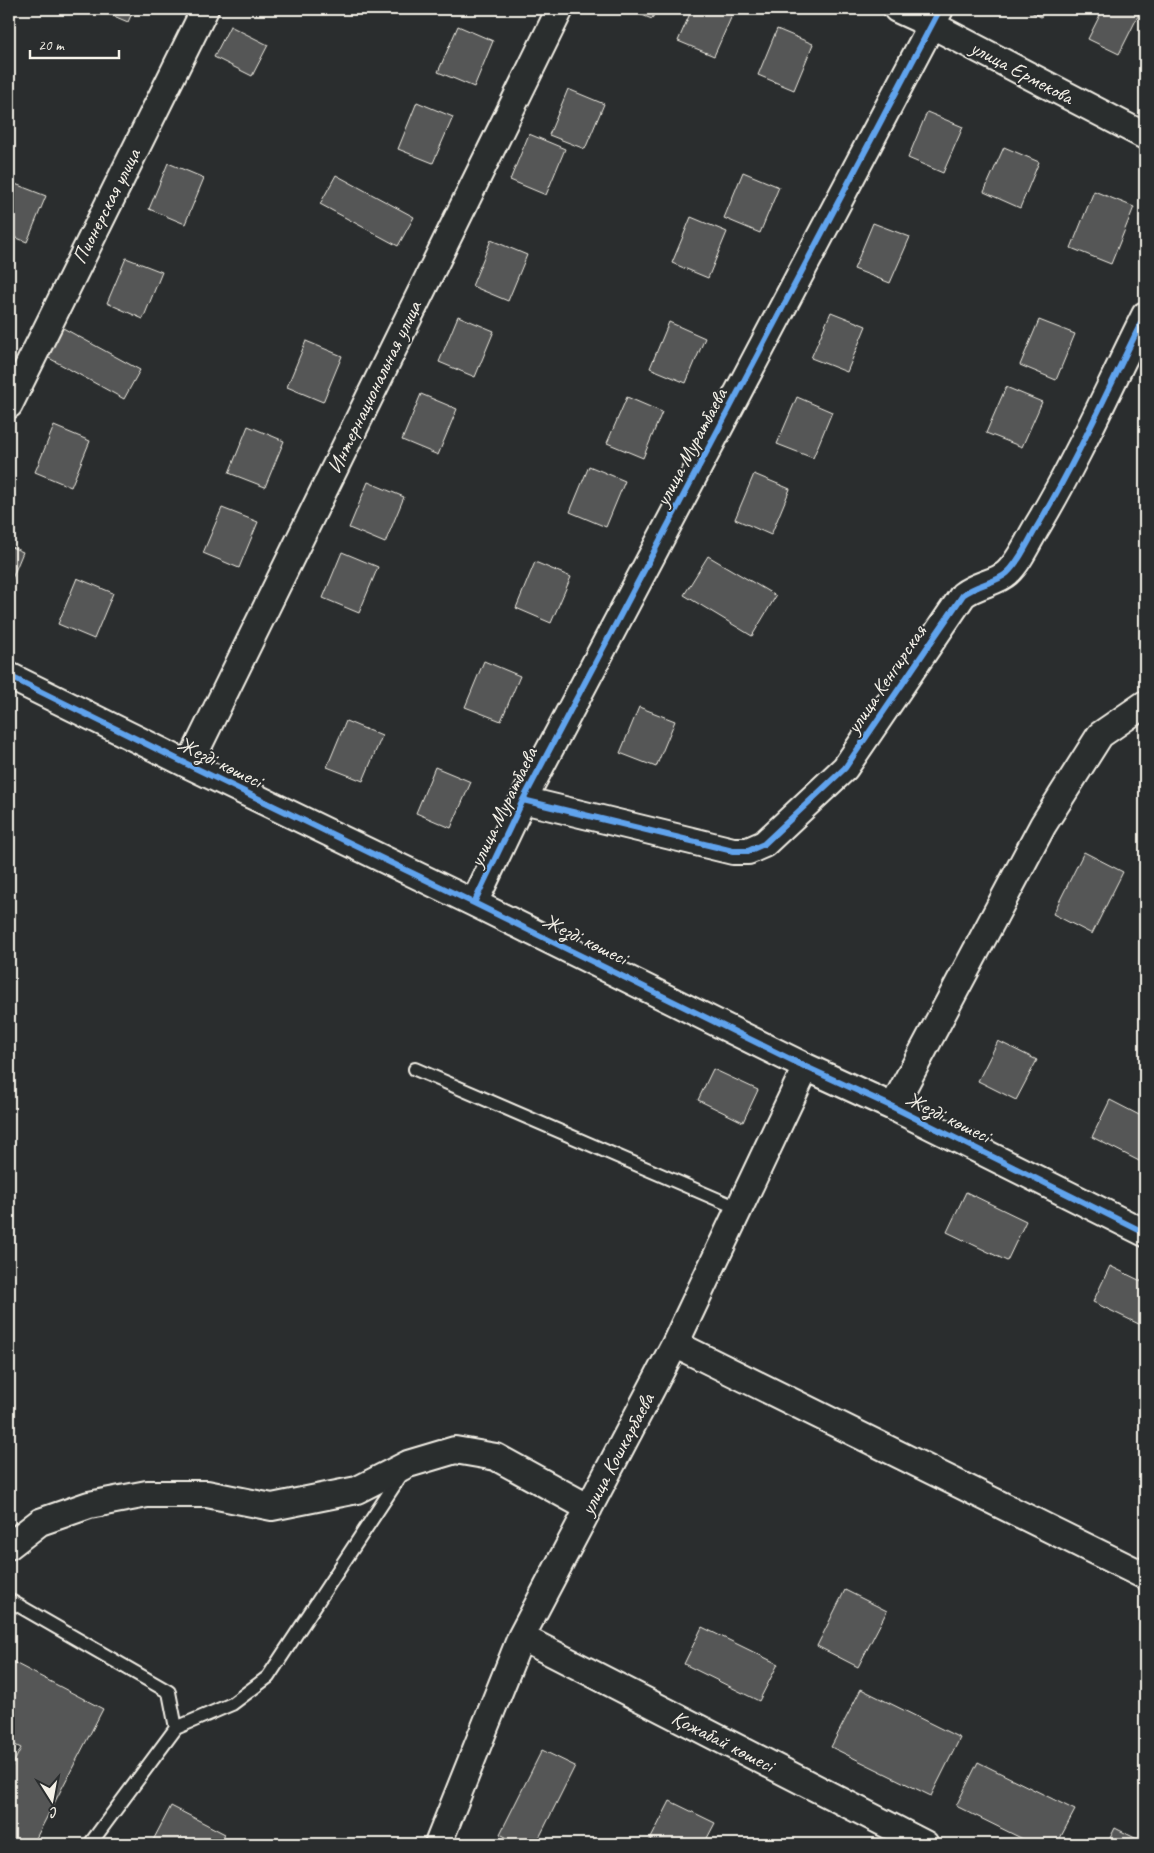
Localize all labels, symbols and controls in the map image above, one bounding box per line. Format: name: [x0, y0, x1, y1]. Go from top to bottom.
scale bar: [30, 28, 119, 60]
street label: улица Ермекова: [964, 33, 1080, 111]
text: 20 m: [38, 36, 65, 55]
street label: Пионерская улица: [66, 143, 147, 268]
street label: Интернациональная улица: [321, 295, 428, 478]
street label: улица Муратбаева: [648, 382, 734, 512]
street label: улица Кенгирская: [839, 619, 933, 740]
street label: Жезді көшесі: [173, 730, 269, 796]
street label: улица Муратбаева: [462, 742, 544, 873]
street label: Жезді көшесі: [538, 907, 634, 973]
street label: Жезді көшесі: [901, 1085, 997, 1151]
street label: улица Кошкарбаева: [573, 1387, 661, 1521]
street label: Қожабай көшесі: [667, 1704, 781, 1779]
north arrow: [28, 1776, 78, 1826]
text: С: [47, 1803, 59, 1822]

